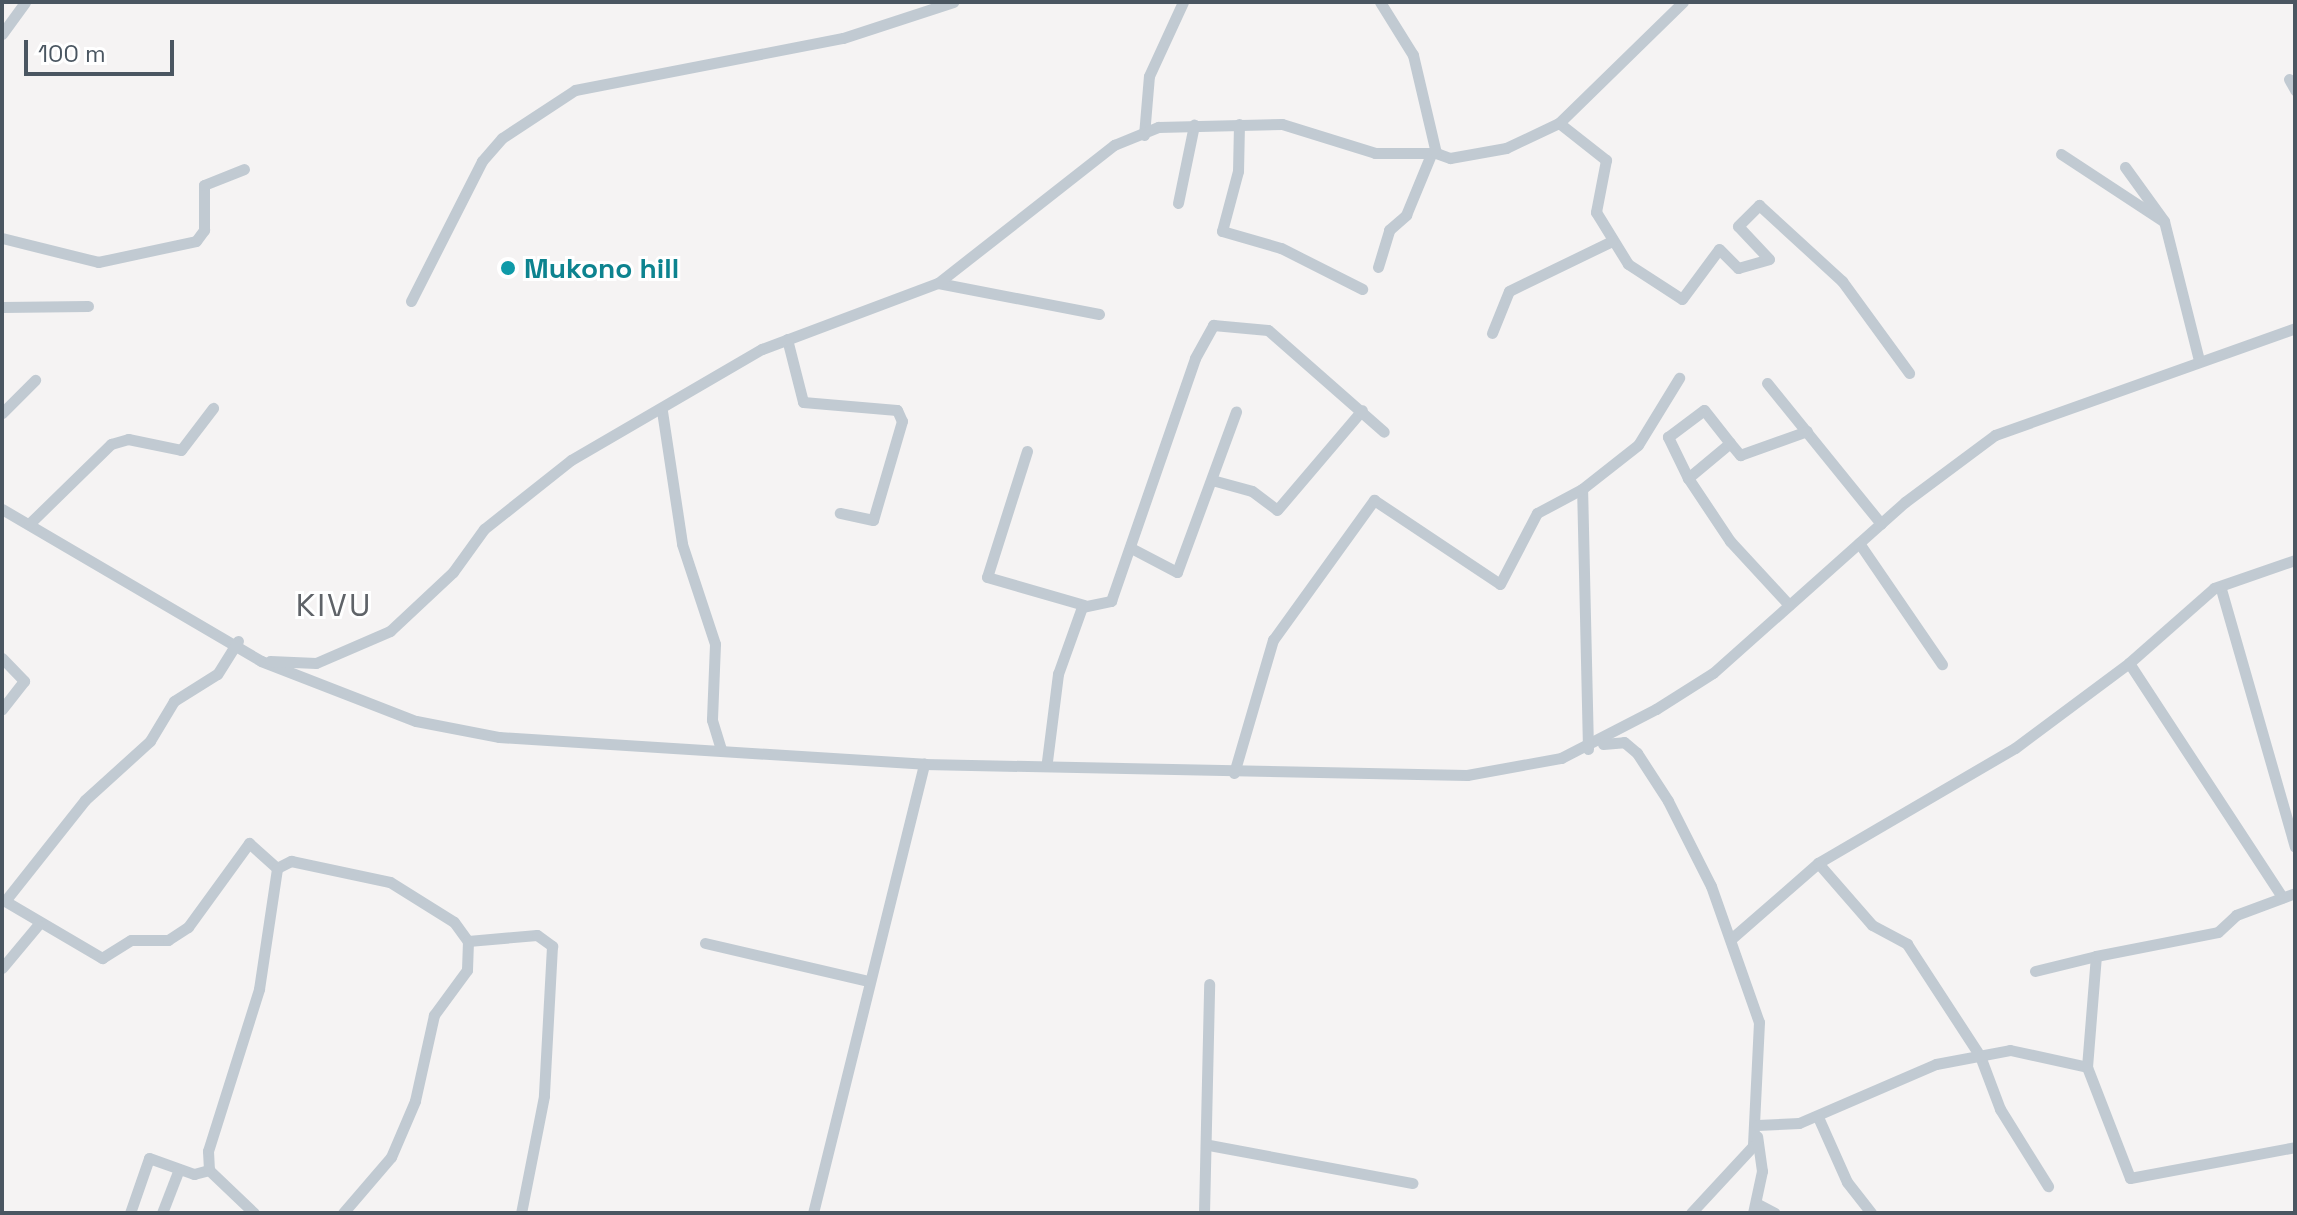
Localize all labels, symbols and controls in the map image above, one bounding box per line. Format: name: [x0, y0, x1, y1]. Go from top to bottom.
scale bar: [28, 24, 178, 74]
text: 100 m: [38, 38, 106, 69]
place label: Mukono hill: [524, 251, 679, 285]
marker: Mukono hill: [499, 259, 517, 277]
district label: KIVU: [296, 586, 372, 624]

